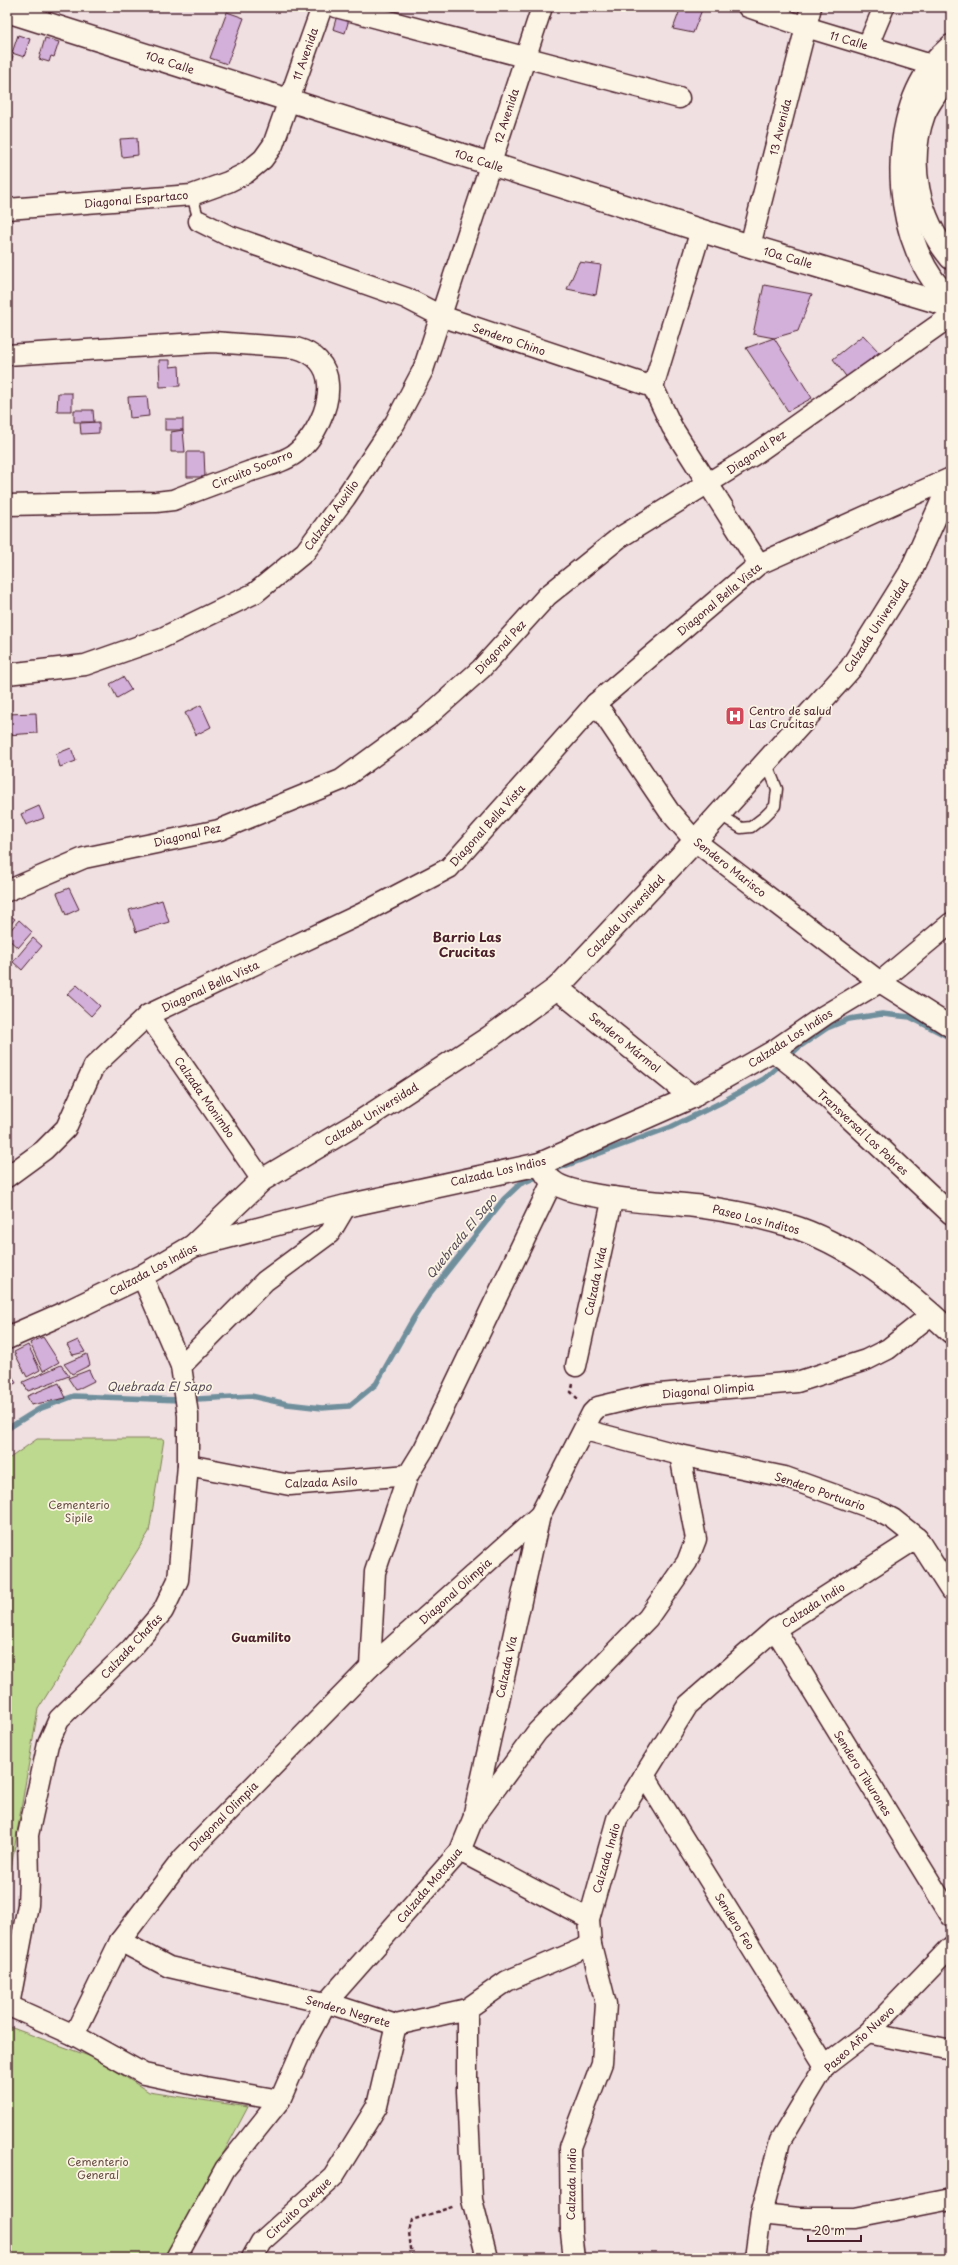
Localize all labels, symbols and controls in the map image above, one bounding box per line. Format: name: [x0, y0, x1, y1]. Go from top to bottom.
street label: 11 Avenida: [288, 25, 322, 83]
street label: 11 Calle: [828, 26, 870, 54]
street label: 10a Calle: [143, 46, 197, 78]
street label: 12 Avenida: [489, 86, 523, 146]
street label: 13 Avenida: [765, 97, 795, 157]
street label: 10a Calle: [452, 144, 506, 176]
street label: Diagonal Espartaco: [83, 186, 189, 212]
street label: 10a Calle: [761, 242, 815, 272]
street label: Sendero Chino: [470, 318, 548, 360]
street label: Diagonal Pez: [723, 426, 789, 478]
street label: Circuito Socorro: [209, 445, 295, 493]
street label: Calzada Auxilio: [300, 476, 362, 554]
street label: Diagonal Bella Vista: [673, 558, 765, 640]
street label: Calzada Universidad: [839, 576, 913, 676]
street label: Diagonal Pez: [470, 616, 530, 678]
place label: Centro de salud Las Crucitas: [749, 702, 832, 732]
hospital icon: Centro de salud Las Crucitas: [724, 705, 746, 727]
street label: Diagonal Bella Vista: [445, 780, 529, 870]
street label: Diagonal Pez: [152, 819, 222, 851]
street label: Sendero Marisco: [690, 833, 770, 901]
street label: Calzada Universidad: [582, 870, 668, 961]
district label: Barrio Las Crucitas: [433, 927, 501, 961]
street label: Diagonal Bella Vista: [158, 956, 262, 1016]
street label: Calzada Los Indios: [744, 1004, 836, 1072]
street label: Sendero Mármol: [586, 1008, 664, 1076]
street label: Calzada Monimbo: [171, 1053, 239, 1141]
street label: Calzada Universidad: [321, 1078, 422, 1150]
street label: Transversal Los Pobres: [814, 1085, 912, 1179]
street label: Calzada Los Indios: [449, 1152, 547, 1190]
water label: Quebrada El Sapo: [421, 1189, 502, 1282]
street label: Paseo Los Inditos: [711, 1200, 801, 1238]
street label: Calzada Los Indios: [106, 1239, 200, 1299]
street label: Calzada Vida: [579, 1245, 611, 1317]
water label: Quebrada El Sapo: [107, 1377, 213, 1395]
street label: Diagonal Olimpia: [661, 1377, 755, 1403]
street label: Sendero Portuario: [772, 1467, 868, 1515]
street label: Calzada Asilo: [284, 1472, 358, 1492]
park label: Cementerio Sipile: [48, 1496, 110, 1526]
street label: Diagonal Olimpia: [415, 1554, 495, 1628]
street label: Calzada Indio: [778, 1578, 848, 1632]
street label: Calzada Chafas: [96, 1610, 166, 1682]
district label: Guamilito: [231, 1628, 291, 1646]
street label: Calzada Vía: [491, 1634, 521, 1700]
street label: Sendero Tiburones: [830, 1727, 896, 1819]
street label: Diagonal Olimpia: [184, 1777, 262, 1855]
street label: Calzada Indio: [588, 1821, 624, 1895]
street label: Calzada Motagua: [392, 1843, 466, 1926]
street label: Sendero Feo: [711, 1889, 759, 1953]
street label: Sendero Negrete: [303, 1991, 393, 2031]
street label: Paseo Año Nuevo: [820, 2002, 898, 2076]
street label: Calzada Indio: [562, 2148, 580, 2220]
park label: Cementerio General: [67, 2153, 129, 2183]
street label: Circuito Queque: [261, 2173, 335, 2243]
scale bar: [808, 2217, 861, 2243]
text: 20 m: [814, 2221, 845, 2239]

